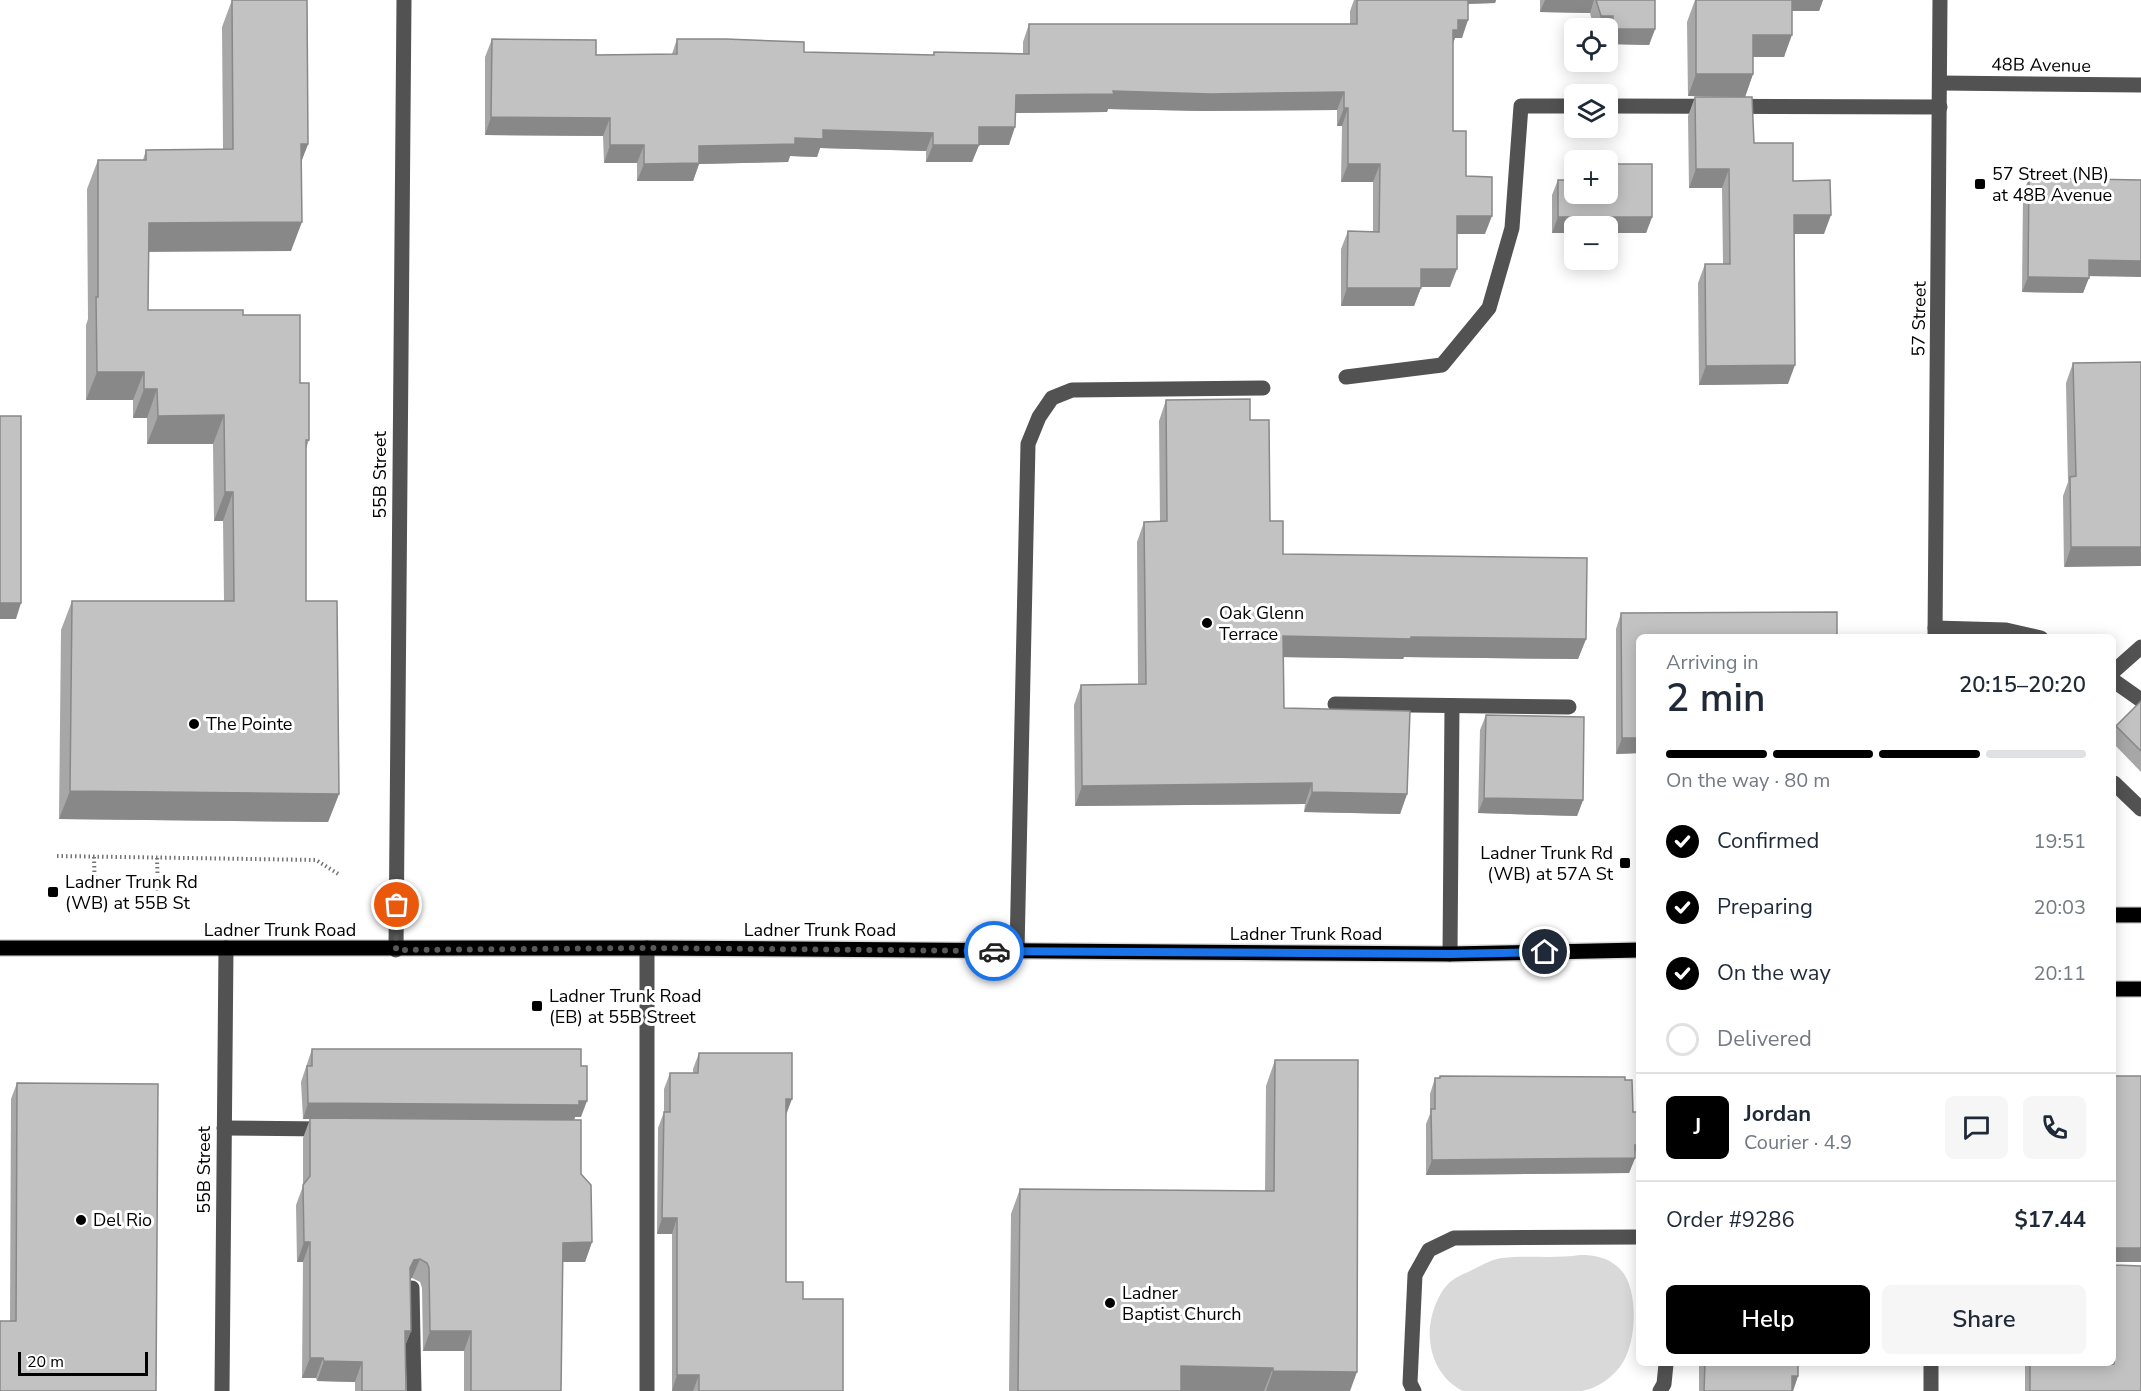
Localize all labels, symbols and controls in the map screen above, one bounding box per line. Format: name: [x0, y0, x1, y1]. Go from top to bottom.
map controls: [1564, 18, 1618, 270]
button: locate: [1564, 18, 1618, 72]
street label: 48B Avenue: [1991, 52, 2091, 78]
button: layers: [1564, 84, 1618, 138]
button: +: [1564, 150, 1618, 204]
place label: 57 Street (NB) at 48B Avenue: [1992, 162, 2112, 207]
marker: 57 Street (NB) at 48B Avenue: [1973, 177, 1987, 191]
button: −: [1564, 216, 1618, 270]
street label: 57 Street: [1906, 280, 1932, 357]
street label: 55B Street: [368, 431, 392, 519]
place label: Oak Glenn Terrace: [1219, 601, 1304, 646]
marker: Oak Glenn Terrace: [1200, 616, 1214, 630]
text: Arriving in: [1666, 649, 1759, 676]
text: 20:15–20:20: [1959, 670, 2086, 700]
text: 2 min: [1666, 672, 1765, 725]
place label: The Pointe: [206, 712, 292, 736]
marker: The Pointe: [187, 717, 201, 731]
text: On the way · 80 m: [1666, 767, 1830, 794]
icon: check: [1666, 825, 1699, 858]
text: Confirmed: [1717, 826, 1819, 856]
text: 19:51: [2033, 828, 2086, 855]
place label: Ladner Trunk Rd (WB) at 57A St: [1480, 841, 1614, 886]
marker: Ladner Trunk Rd (WB) at 57A St: [1618, 856, 1632, 870]
place label: Ladner Trunk Rd (WB) at 55B St: [65, 870, 198, 915]
pin: [371, 879, 422, 930]
marker: Ladner Trunk Rd (WB) at 55B St: [46, 885, 60, 899]
icon: bag: [380, 888, 413, 921]
icon: check: [1666, 891, 1699, 924]
text: Preparing: [1717, 892, 1813, 922]
text: 20:03: [2033, 894, 2086, 921]
street label: Ladner Trunk Road: [204, 918, 356, 942]
street label: Ladner Trunk Road: [744, 918, 896, 942]
courier: [964, 921, 1024, 981]
street label: Ladner Trunk Road: [1230, 922, 1382, 946]
pin: [1519, 926, 1570, 977]
icon: car: [978, 935, 1011, 968]
icon: home: [1528, 935, 1561, 968]
icon: check: [1666, 957, 1699, 990]
text: On the way: [1717, 958, 1831, 988]
text: 20:11: [2033, 960, 2086, 987]
place label: Ladner Trunk Road (EB) at 55B Street: [549, 984, 701, 1029]
marker: Ladner Trunk Road (EB) at 55B Street: [530, 999, 544, 1013]
text: Delivered: [1717, 1024, 1812, 1054]
button: chat: [1945, 1096, 2008, 1159]
button: phone: [2023, 1096, 2086, 1159]
text: Jordan: [1744, 1099, 1811, 1129]
text: J: [1694, 1112, 1701, 1142]
street label: 55B Street: [192, 1126, 216, 1214]
text: Courier · 4.9: [1744, 1129, 1852, 1156]
text: Order #9286: [1666, 1205, 1795, 1235]
text: $17.44: [2015, 1205, 2086, 1235]
place label: Del Rio: [93, 1208, 152, 1232]
marker: Del Rio: [74, 1213, 88, 1227]
place label: Ladner Baptist Church: [1122, 1281, 1241, 1326]
button: Help: [1666, 1285, 1870, 1354]
button: Share: [1882, 1285, 2086, 1354]
marker: Ladner Baptist Church: [1103, 1296, 1117, 1310]
scale bar: [18, 1349, 148, 1376]
text: 20 m: [27, 1351, 64, 1373]

